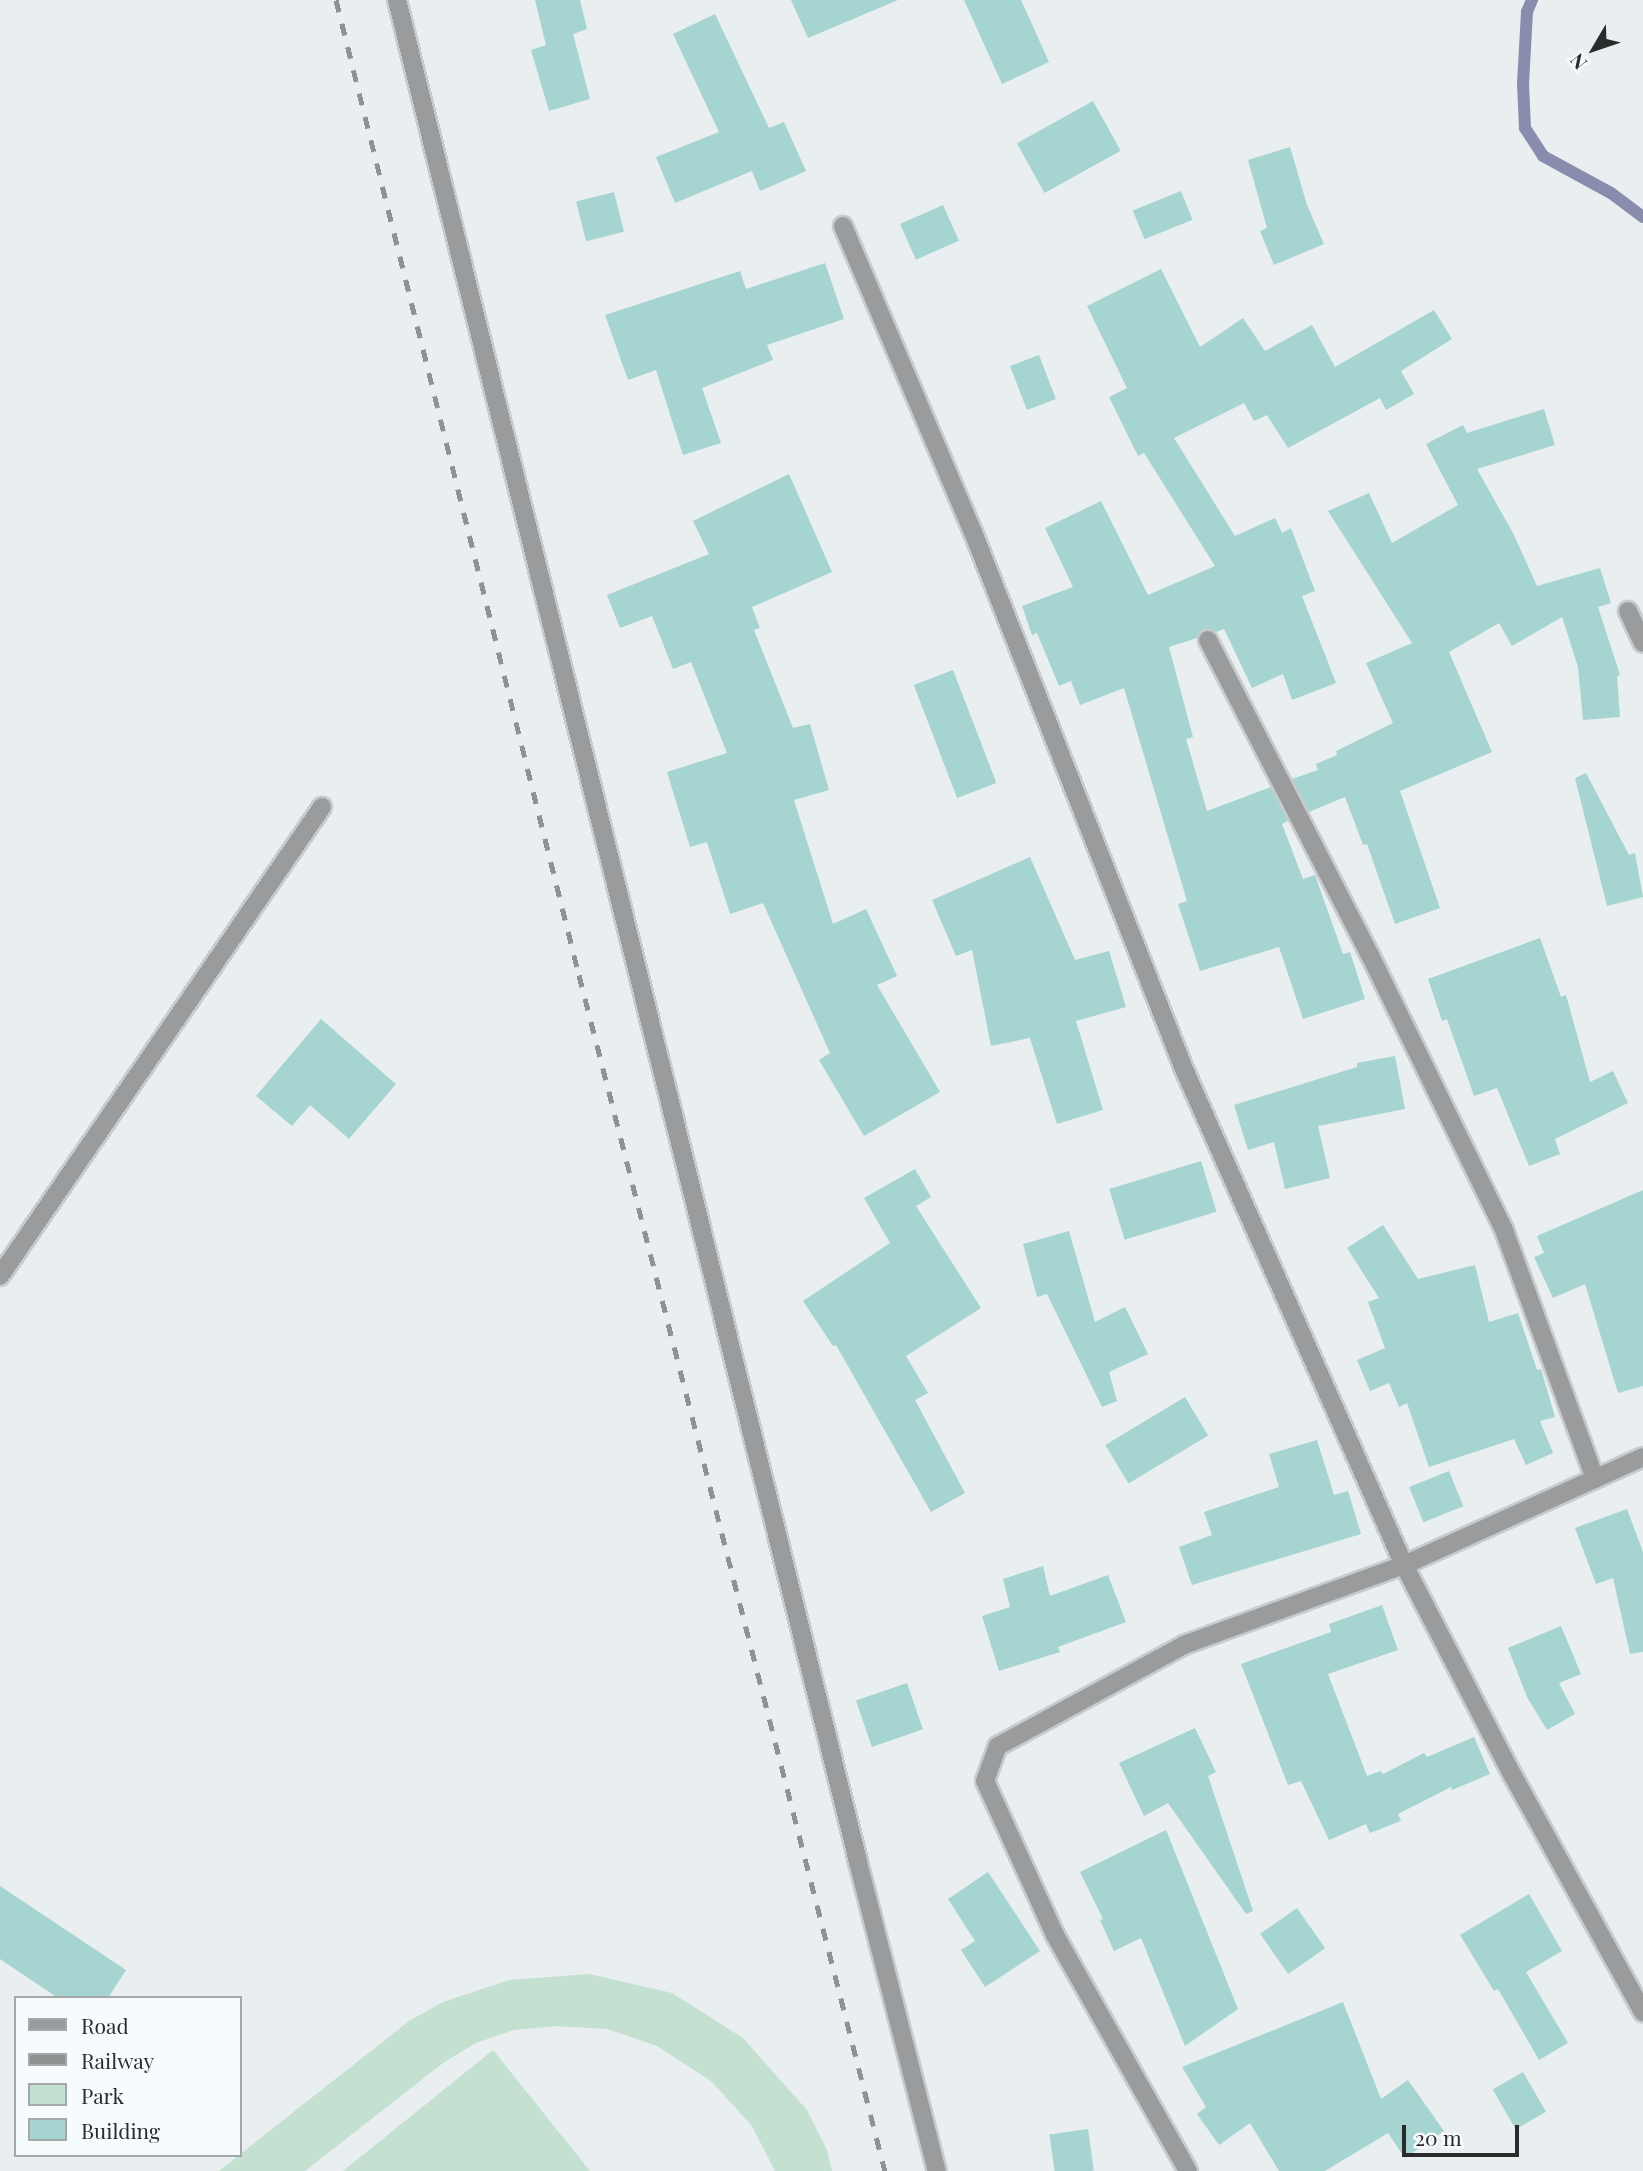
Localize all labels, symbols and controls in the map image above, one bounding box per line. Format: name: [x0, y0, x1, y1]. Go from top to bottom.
north arrow: [1559, 14, 1629, 84]
text: N: [1563, 49, 1592, 76]
legend: [14, 1996, 242, 2157]
text: Road: [81, 2011, 129, 2039]
text: Railway: [81, 2046, 154, 2074]
text: Park: [81, 2081, 124, 2109]
scale bar: [1405, 2112, 1522, 2156]
text: Building: [81, 2116, 160, 2144]
text: 20 m: [1415, 2123, 1462, 2151]

